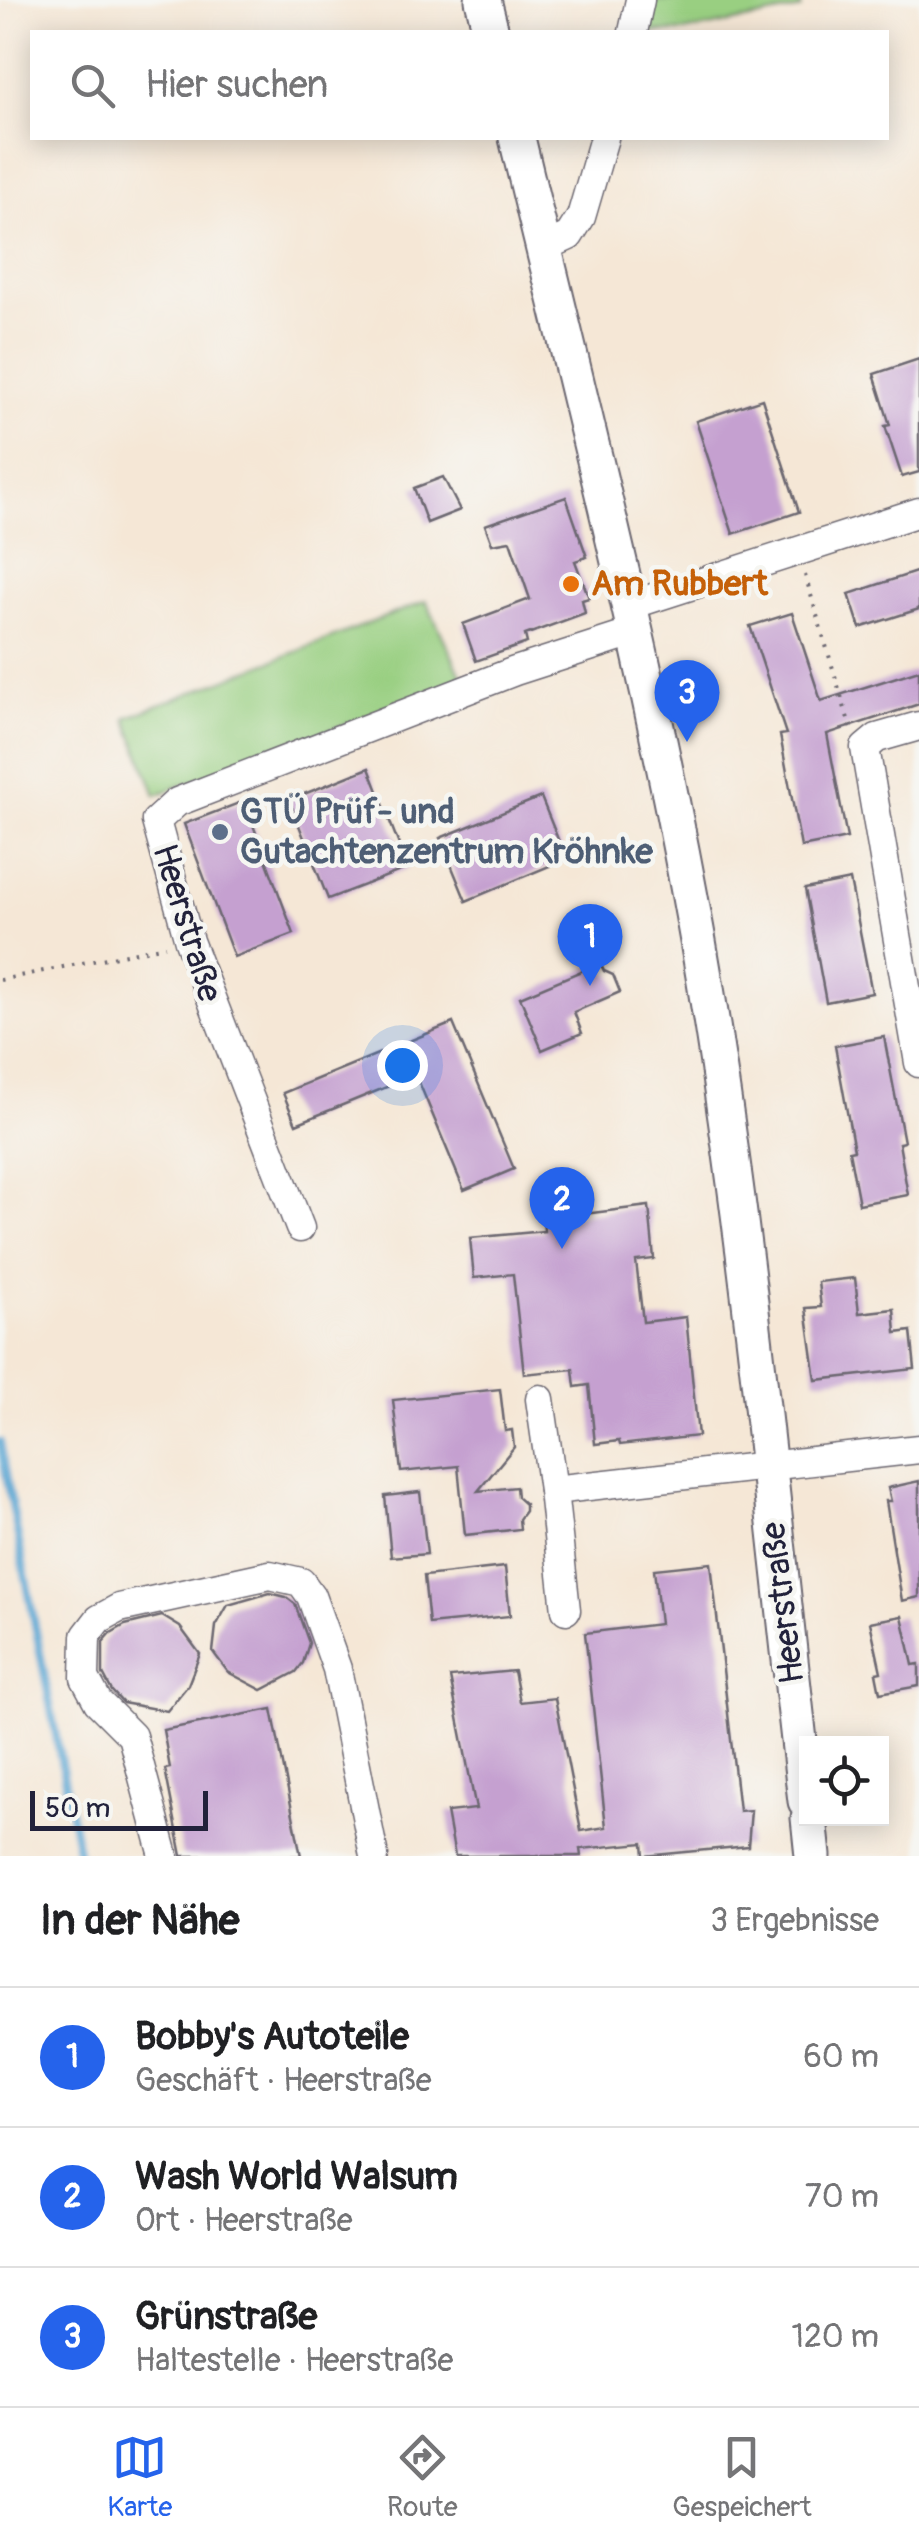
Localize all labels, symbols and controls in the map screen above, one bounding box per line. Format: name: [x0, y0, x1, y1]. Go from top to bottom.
search box: [30, 30, 889, 140]
icon: search: [65, 58, 120, 113]
text: Hier suchen: [145, 61, 328, 109]
place label: Am Rubbert: [591, 562, 769, 606]
marker: Am Rubbert: [560, 573, 582, 595]
pin: 3: [654, 660, 720, 742]
place label: GTÜ Prüf- und Gutachtenzentrum Kröhnke: [240, 790, 654, 874]
marker: GTÜ Prüf- und Gutachtenzentrum Kröhnke: [209, 821, 231, 843]
street label: Heerstraße: [142, 839, 232, 1007]
pin: 1: [558, 904, 622, 986]
your location: [377, 1040, 428, 1091]
pin: 2: [530, 1166, 594, 1249]
street label: Heerstraße: [751, 1520, 815, 1686]
map controls: [799, 1736, 889, 1826]
button: locate: [799, 1736, 889, 1826]
scale bar: [30, 1786, 208, 1830]
text: 50 m: [45, 1791, 110, 1826]
text: In der Nähe: [40, 1895, 239, 1947]
text: 3 Ergebnisse: [710, 1901, 879, 1941]
text: Bobby's Autoteile: [135, 2013, 409, 2061]
text: 1: [66, 2037, 79, 2077]
text: 60 m: [803, 2037, 879, 2077]
text: Geschäft · Heerstraße: [135, 2061, 432, 2101]
text: Wash World Walsum: [135, 2153, 458, 2201]
text: 2: [64, 2177, 81, 2217]
text: 70 m: [805, 2177, 879, 2217]
text: Ort · Heerstraße: [135, 2201, 353, 2241]
text: Grünstraße: [135, 2293, 317, 2341]
text: 3: [64, 2317, 81, 2357]
text: 120 m: [791, 2317, 879, 2357]
text: Haltestelle · Heerstraße: [135, 2341, 453, 2381]
tab: Karte: [107, 2430, 172, 2525]
tab: Route: [387, 2430, 458, 2525]
tab: Gespeichert: [672, 2430, 812, 2525]

